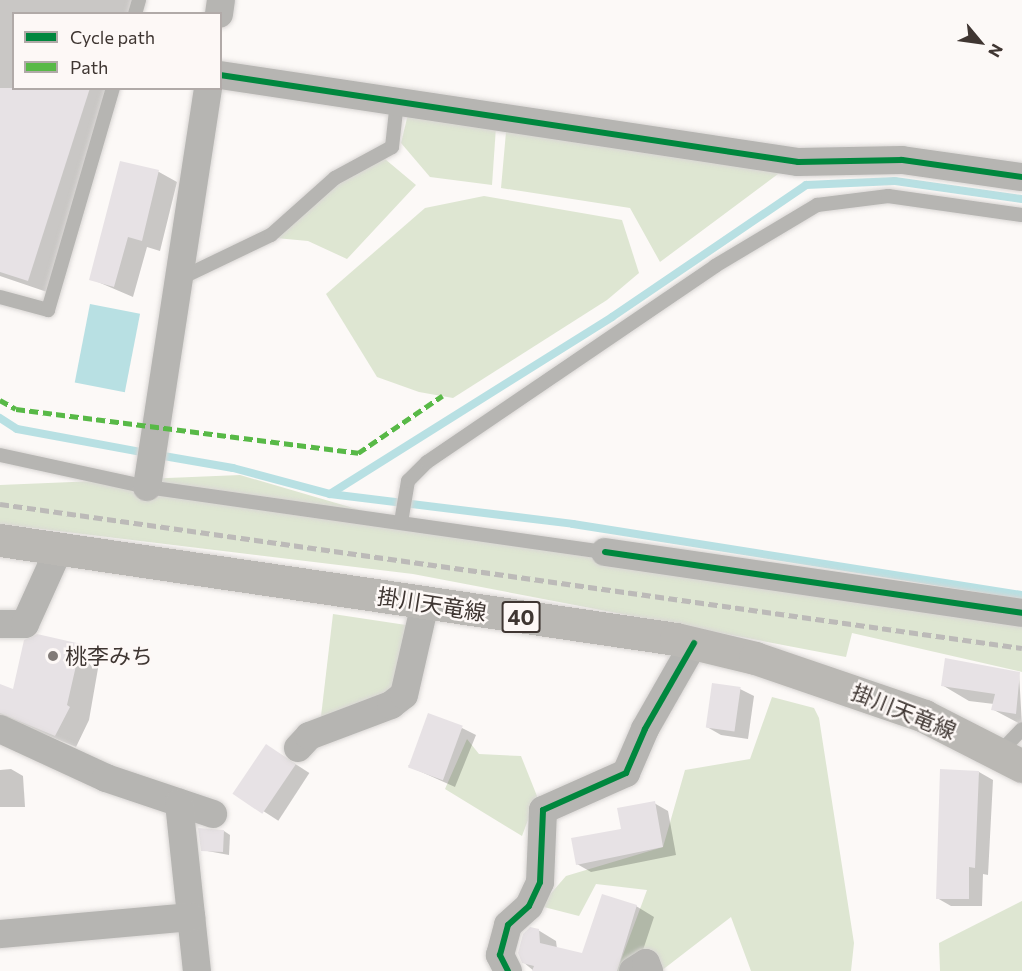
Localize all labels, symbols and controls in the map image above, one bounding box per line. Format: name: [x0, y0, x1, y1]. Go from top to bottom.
legend: [12, 12, 222, 90]
north arrow: [950, 12, 1010, 72]
text: Cycle path: [70, 26, 155, 48]
text: N: [985, 41, 1007, 61]
text: Path: [70, 56, 108, 78]
street label: 掛川天竜線: [376, 582, 488, 626]
road number: 40: [502, 599, 540, 635]
place label: 桃李みち: [65, 643, 153, 669]
marker: 桃李みち: [46, 649, 60, 663]
street label: 掛川天竜線: [848, 678, 960, 744]

